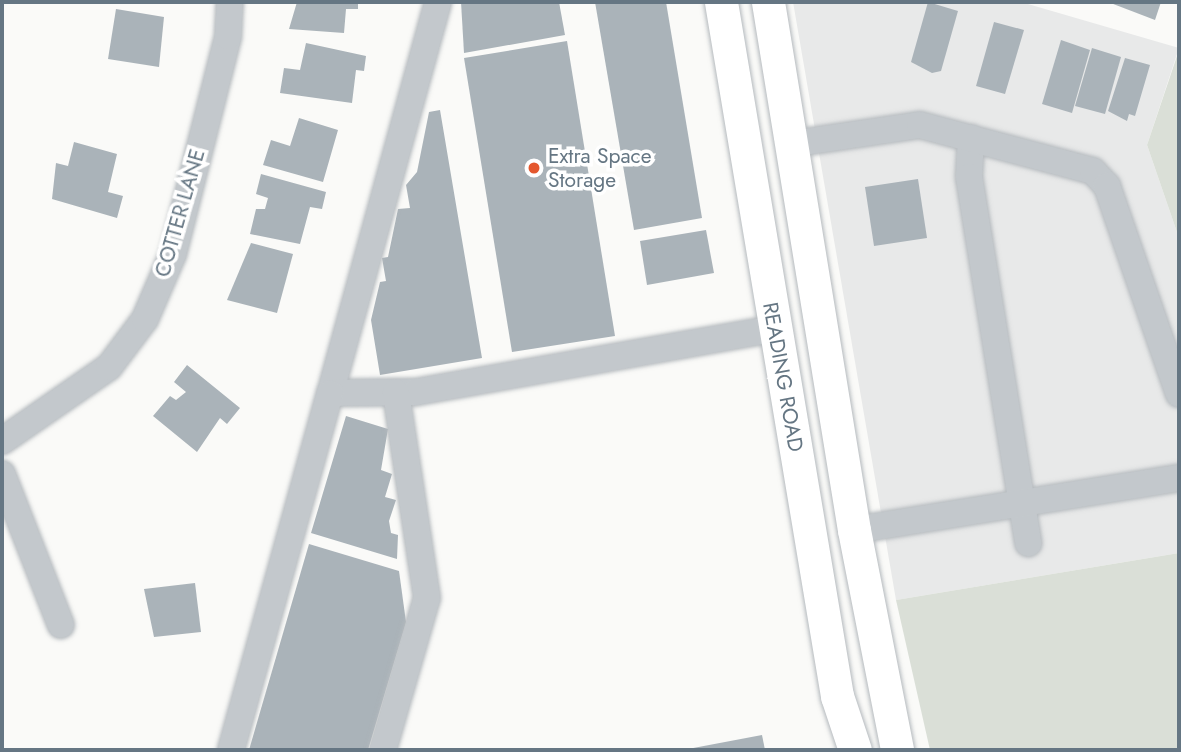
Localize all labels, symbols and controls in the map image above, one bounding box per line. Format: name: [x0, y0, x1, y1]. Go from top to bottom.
place label: Extra Space Storage: [548, 143, 651, 193]
street label: COTTER LANE: [150, 146, 210, 280]
marker: Extra Space Storage: [526, 160, 542, 176]
street label: READING ROAD: [757, 300, 809, 454]

